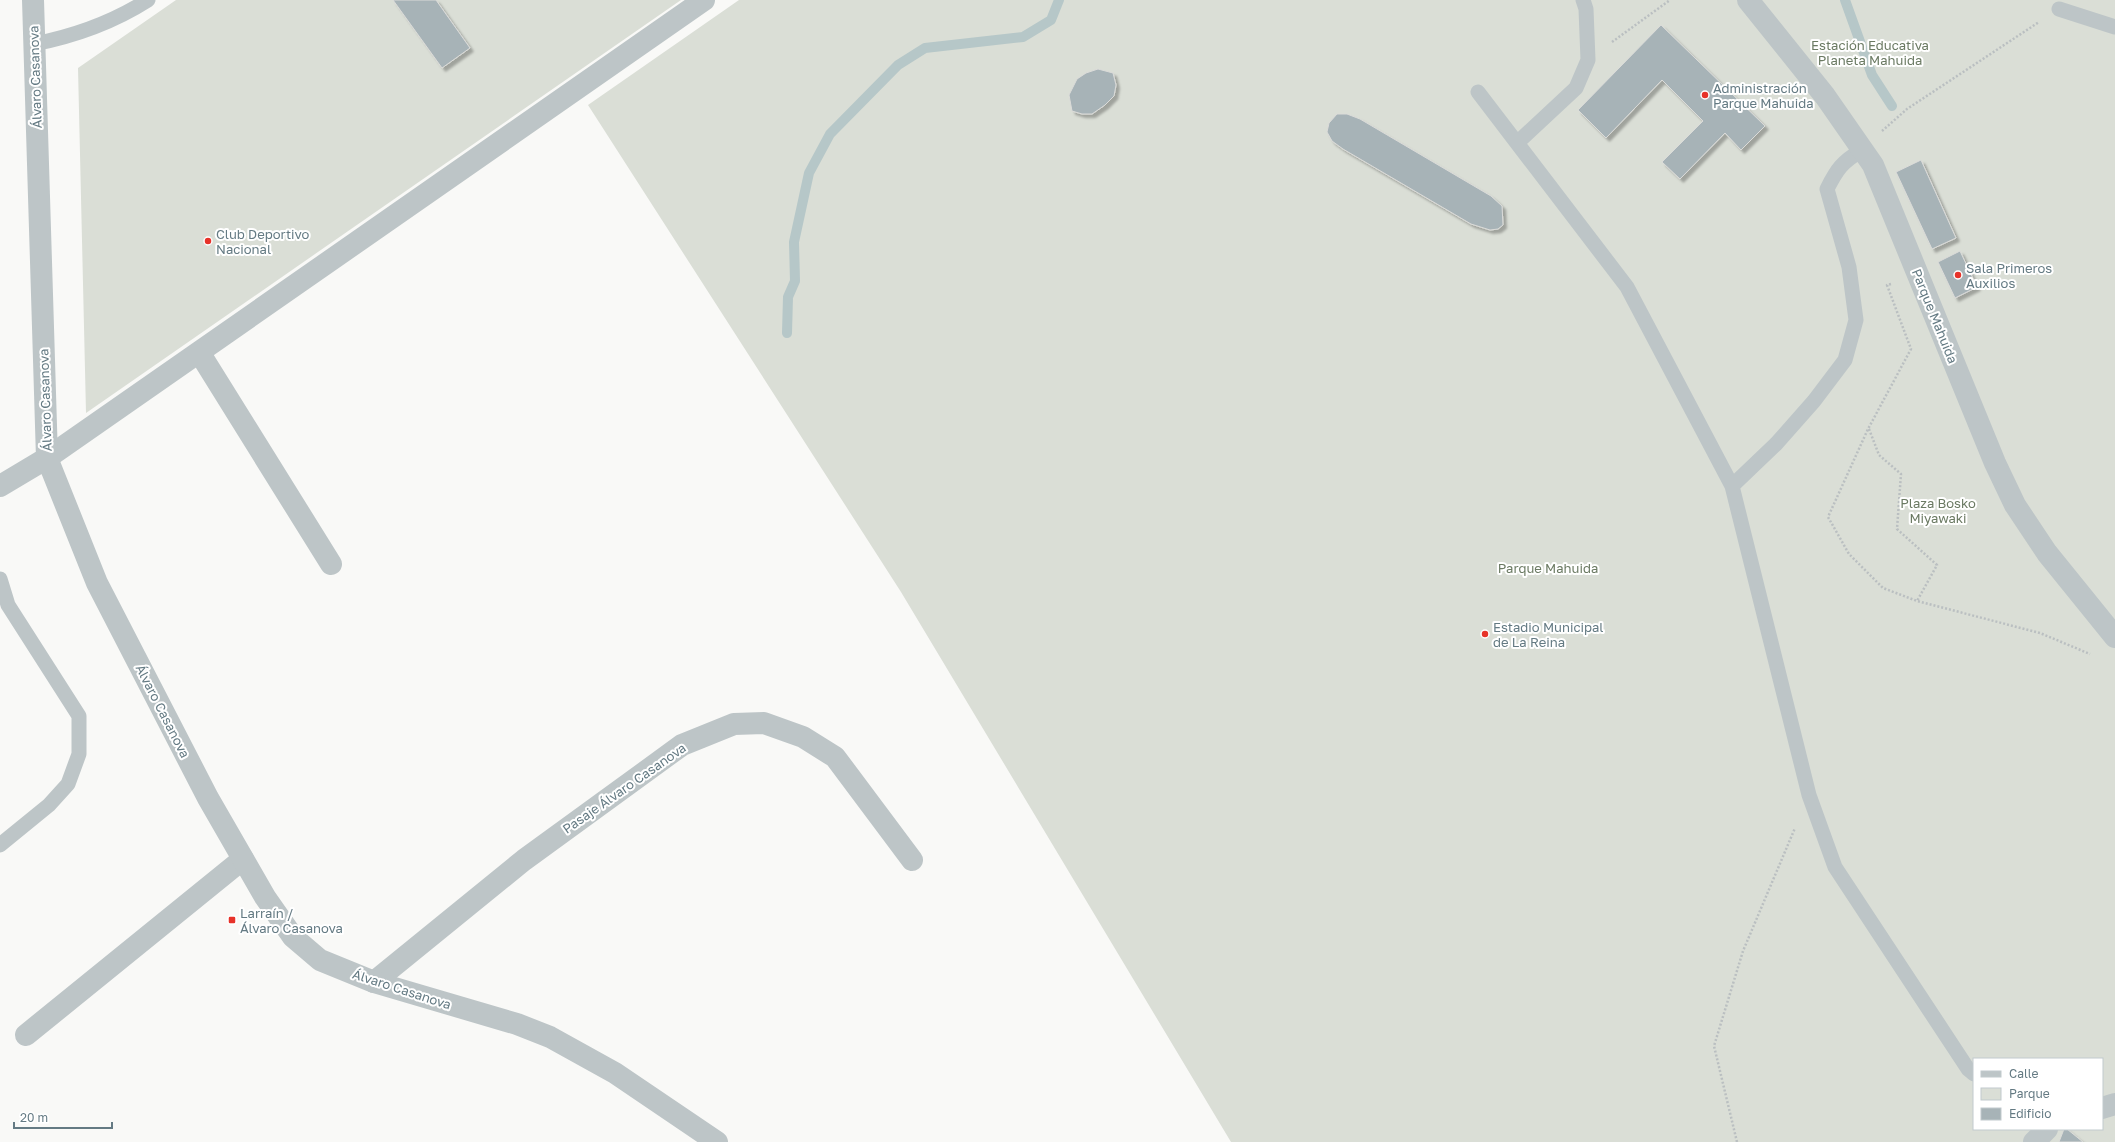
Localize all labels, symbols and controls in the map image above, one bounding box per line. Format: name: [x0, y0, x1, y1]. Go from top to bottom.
street label: Álvaro Casanova: [25, 25, 45, 129]
park label: Estación Educativa Planeta Mahuida: [1811, 37, 1929, 68]
place label: Administración Parque Mahuida: [1713, 80, 1814, 111]
marker: Administración Parque Mahuida: [1700, 90, 1710, 100]
place label: Club Deportivo Nacional: [216, 226, 310, 257]
marker: Club Deportivo Nacional: [203, 236, 213, 246]
place label: Sala Primeros Auxilios: [1966, 260, 2052, 291]
street label: Parque Mahuida: [1909, 266, 1961, 366]
marker: Sala Primeros Auxilios: [1953, 270, 1963, 280]
street label: Álvaro Casanova: [35, 348, 55, 452]
park label: Plaza Bosko Miyawaki: [1900, 495, 1976, 526]
park label: Parque Mahuida: [1498, 560, 1598, 576]
place label: Estadio Municipal de La Reina: [1493, 619, 1604, 650]
marker: Estadio Municipal de La Reina: [1480, 629, 1490, 639]
street label: Álvaro Casanova: [133, 662, 193, 760]
street label: Pasaje Álvaro Casanova: [559, 739, 689, 837]
place label: Larraín / Álvaro Casanova: [240, 905, 343, 936]
marker: Larraín / Álvaro Casanova: [227, 915, 237, 925]
street label: Álvaro Casanova: [351, 966, 453, 1012]
legend: [1973, 1058, 2103, 1130]
text: Calle: [2009, 1066, 2039, 1081]
text: Parque: [2009, 1086, 2050, 1101]
scale bar: [14, 1104, 112, 1130]
text: Edificio: [2009, 1106, 2051, 1121]
text: 20 m: [20, 1110, 48, 1125]

